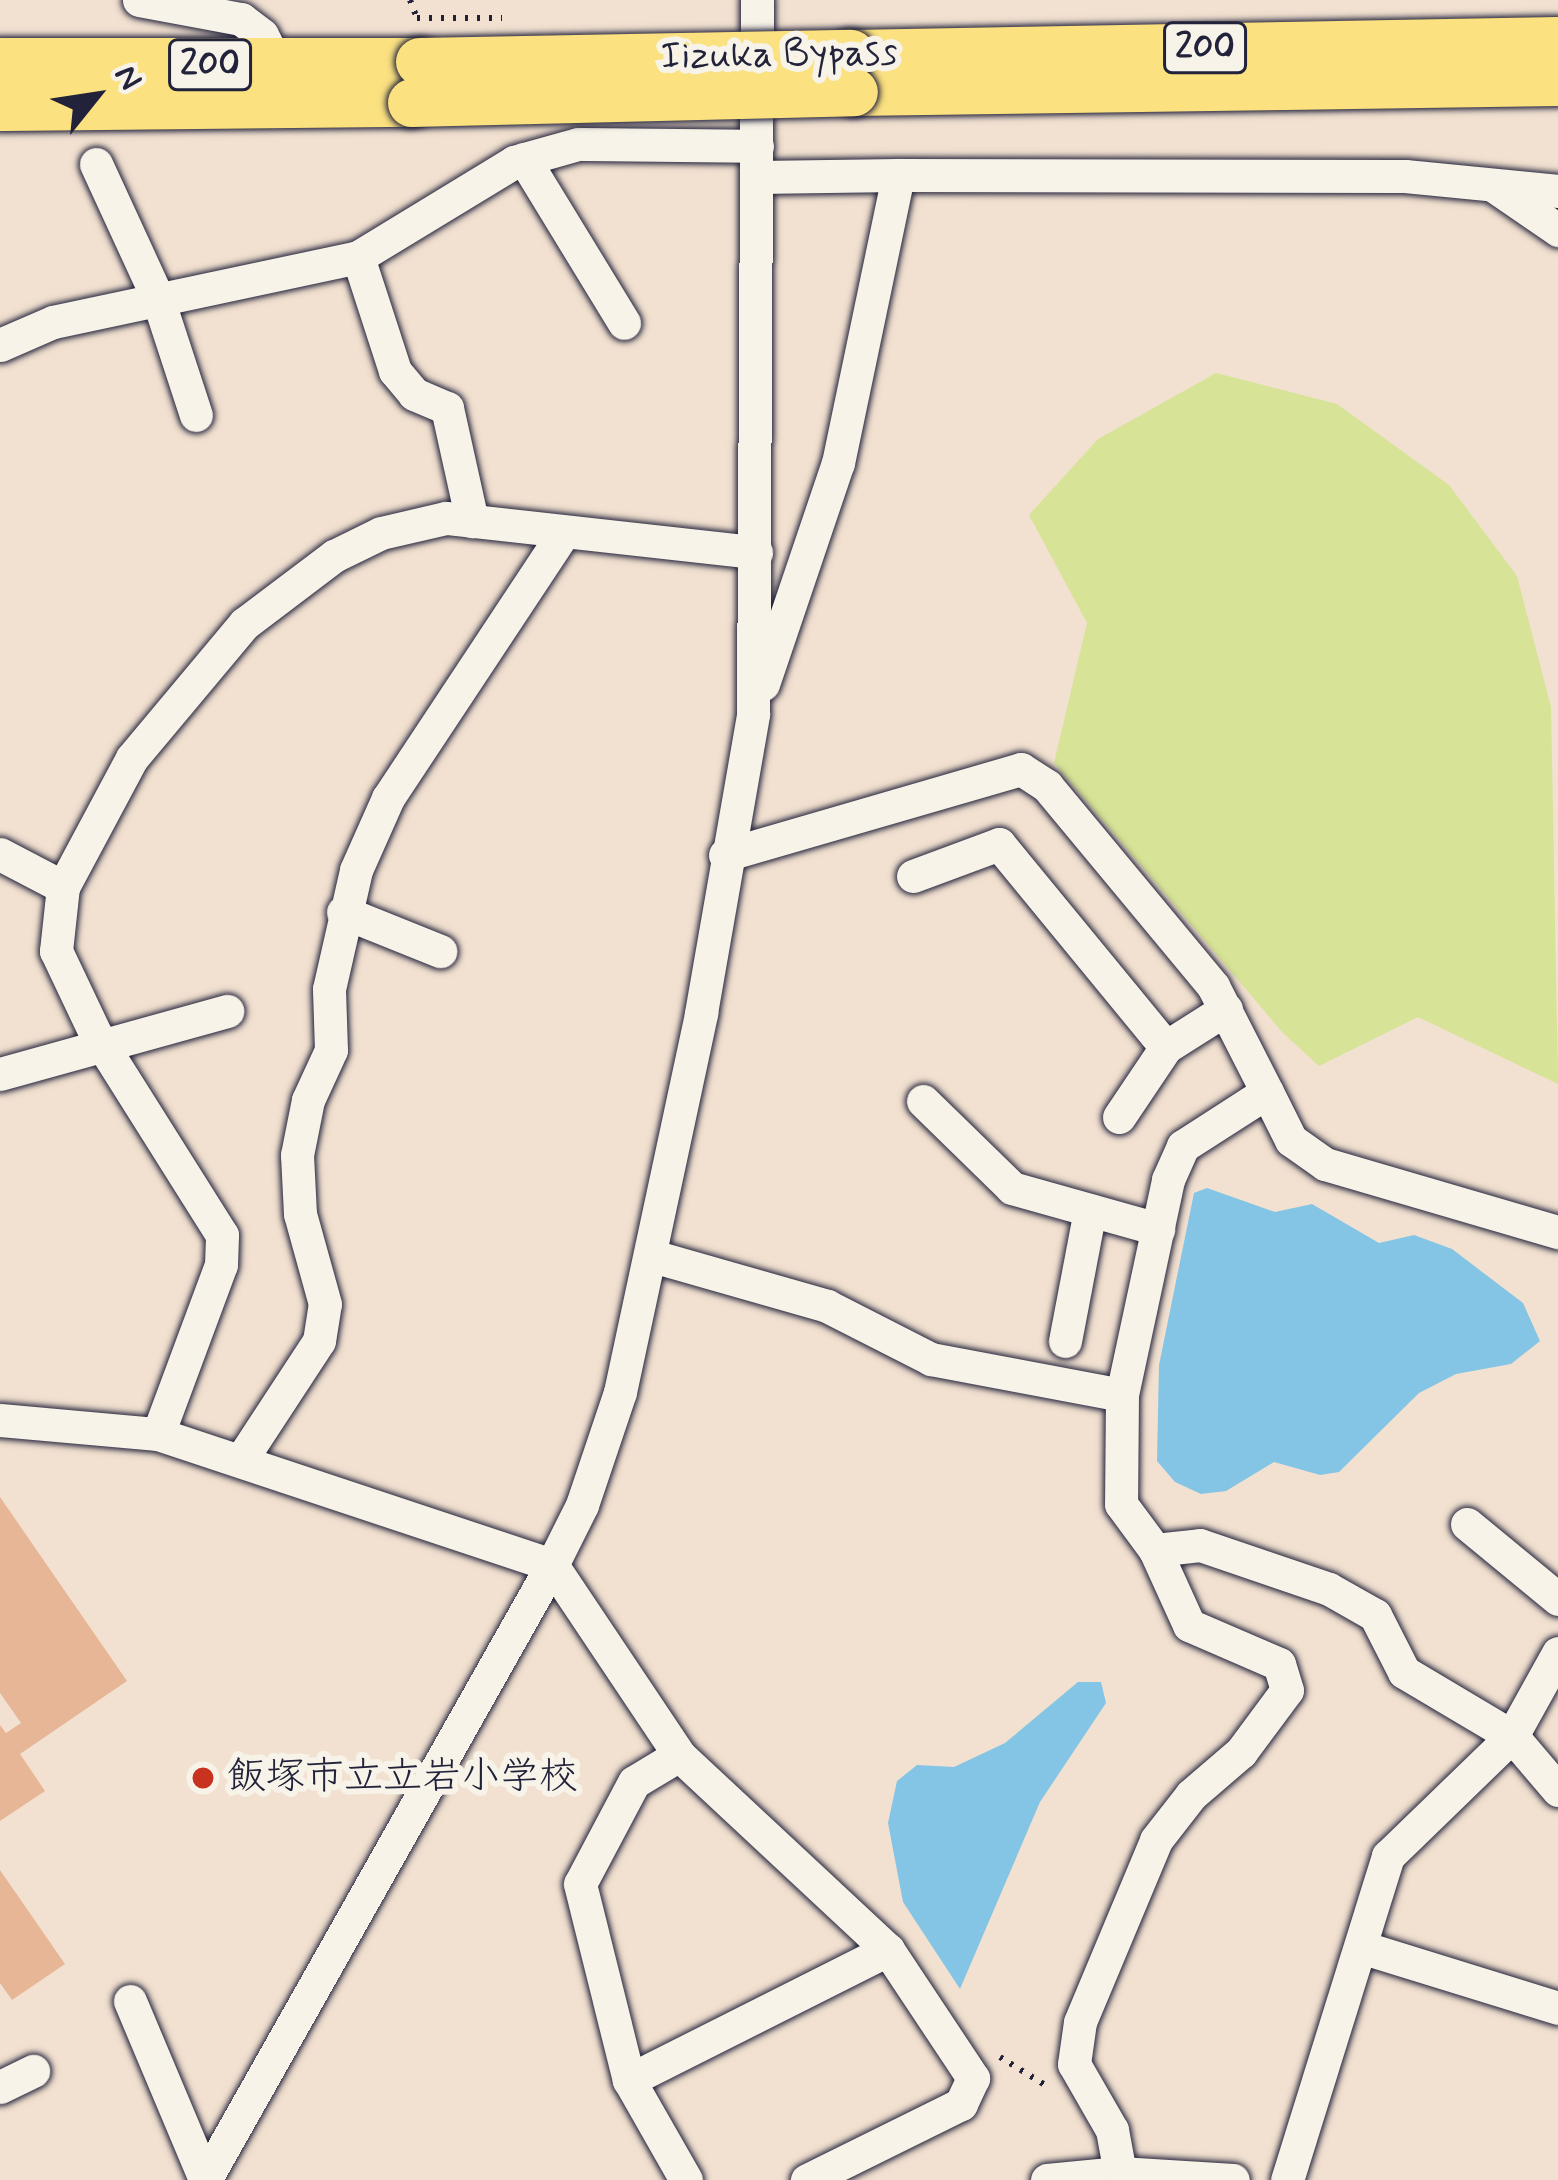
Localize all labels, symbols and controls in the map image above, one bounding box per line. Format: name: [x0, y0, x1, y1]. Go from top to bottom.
road number: 200: [1163, 18, 1247, 78]
street label: Iizuka Bypass: [660, 31, 898, 81]
road number: 200: [168, 35, 252, 95]
north arrow: [36, 36, 156, 156]
text: N: [103, 57, 152, 99]
place label: 飯塚市立立岩小学校: [227, 1755, 578, 1801]
marker: 飯塚市立立岩小学校: [190, 1765, 216, 1791]

